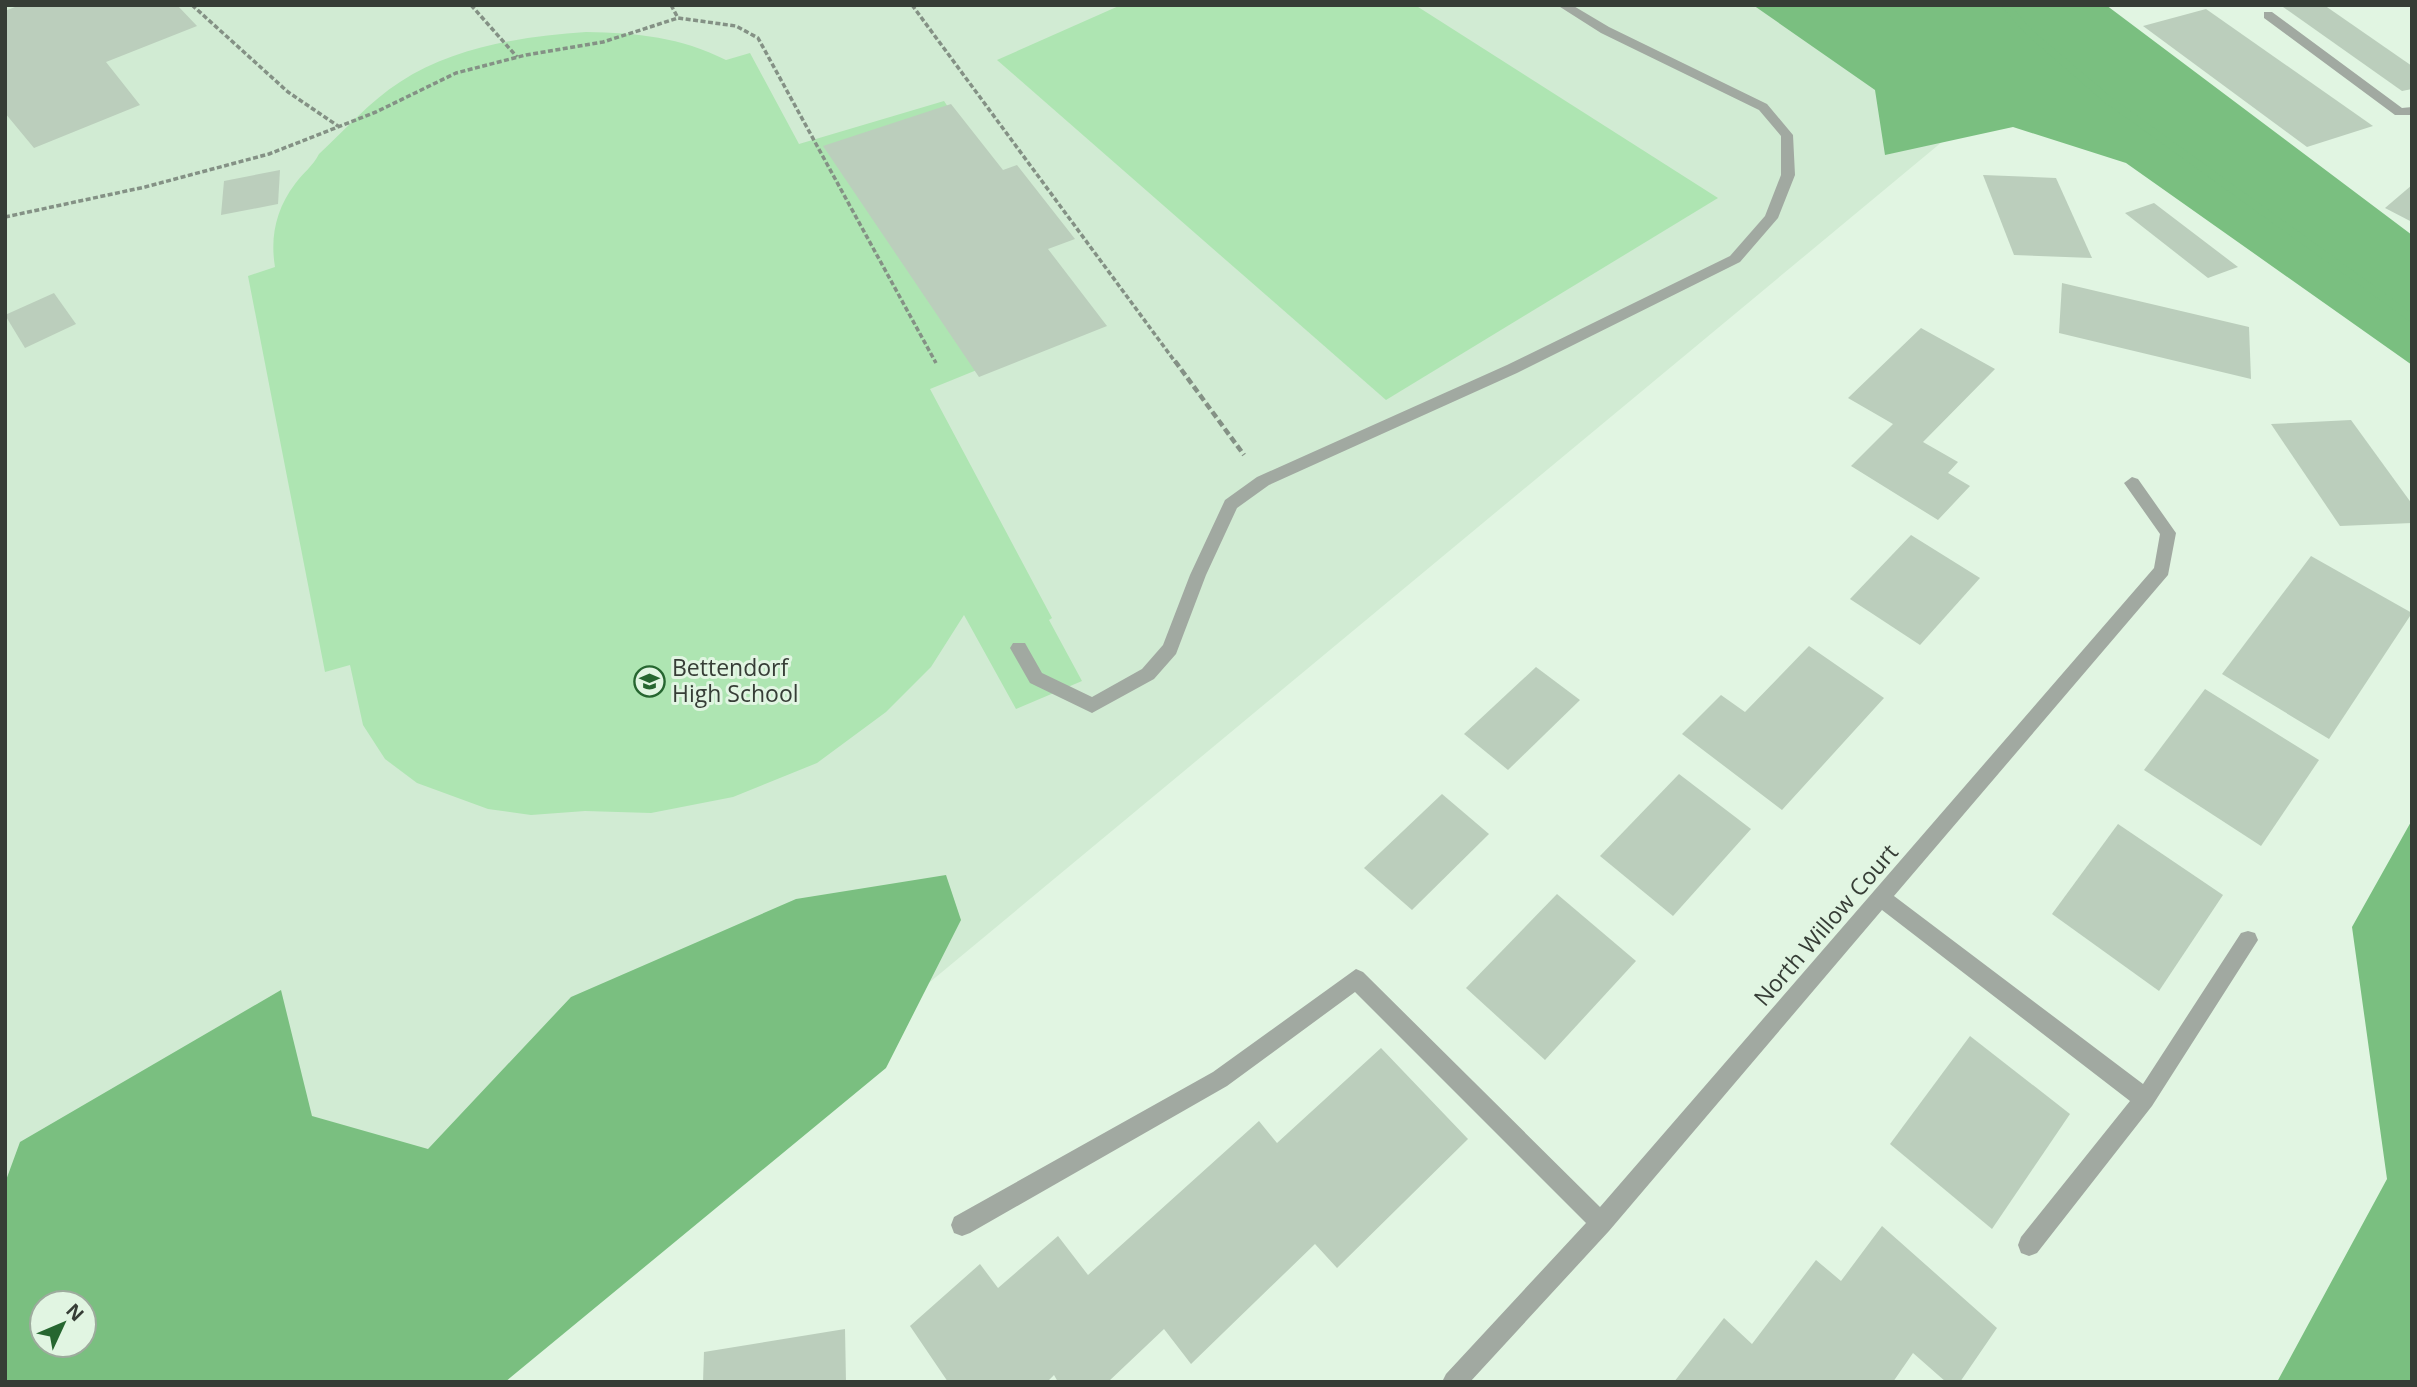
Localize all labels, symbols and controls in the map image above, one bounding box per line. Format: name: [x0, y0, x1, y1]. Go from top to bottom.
place label: Bettendorf High School: [672, 651, 799, 709]
school or university icon: Bettendorf High School: [632, 664, 666, 698]
street label: North Willow Court: [1746, 836, 1905, 1012]
north arrow: [28, 1289, 98, 1359]
text: N: [61, 1298, 90, 1327]

